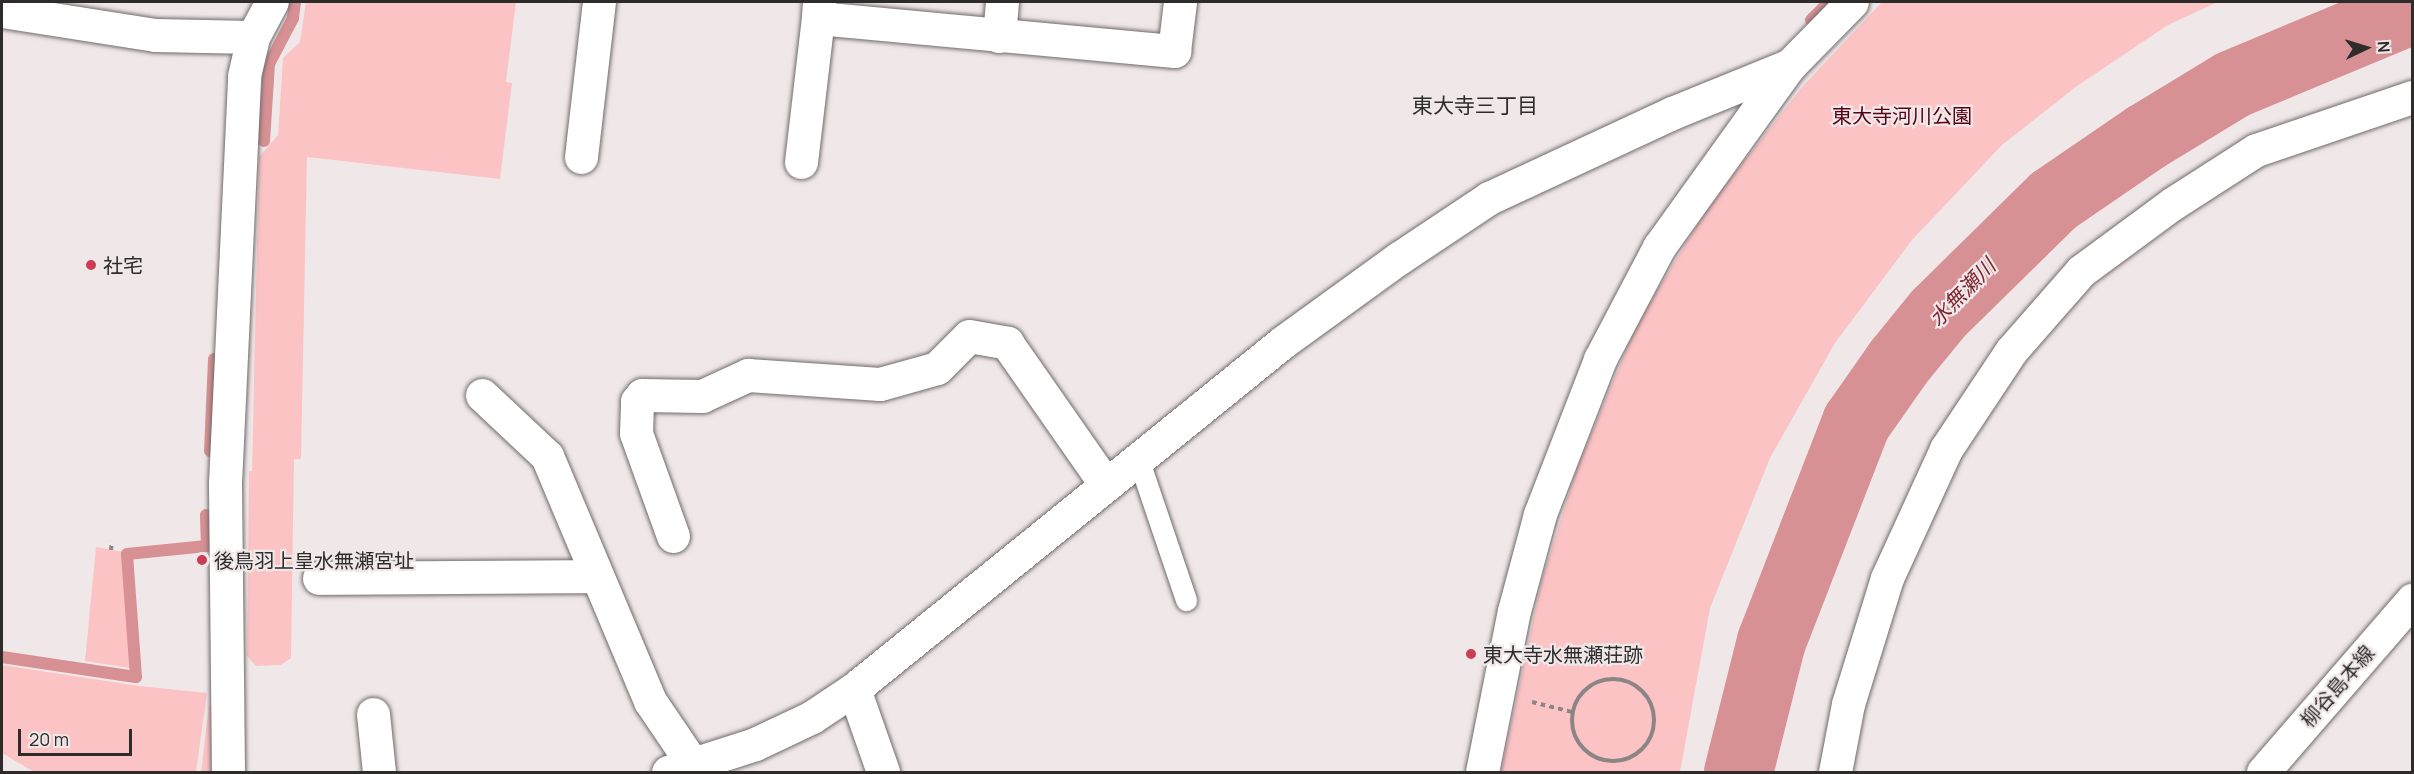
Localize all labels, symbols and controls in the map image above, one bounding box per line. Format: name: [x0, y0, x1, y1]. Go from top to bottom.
north arrow: [2336, 18, 2396, 78]
text: N: [2373, 40, 2395, 53]
district label: 東大寺三丁目: [1412, 92, 1538, 118]
park label: 東大寺河川公園: [1832, 103, 1972, 127]
place label: 社宅: [103, 253, 143, 277]
water label: 水無瀬川: [1924, 253, 2000, 331]
marker: 社宅: [84, 258, 98, 272]
place label: 後鳥羽上皇水無瀬宮址: [214, 548, 414, 572]
marker: 後鳥羽上皇水無瀬宮址: [195, 553, 209, 567]
street label: 柳谷島本線: [2295, 640, 2379, 732]
place label: 東大寺水無瀬荘跡: [1483, 642, 1643, 666]
marker: 東大寺水無瀬荘跡: [1464, 647, 1478, 661]
scale bar: [21, 717, 135, 755]
text: 20 m: [29, 727, 69, 751]

